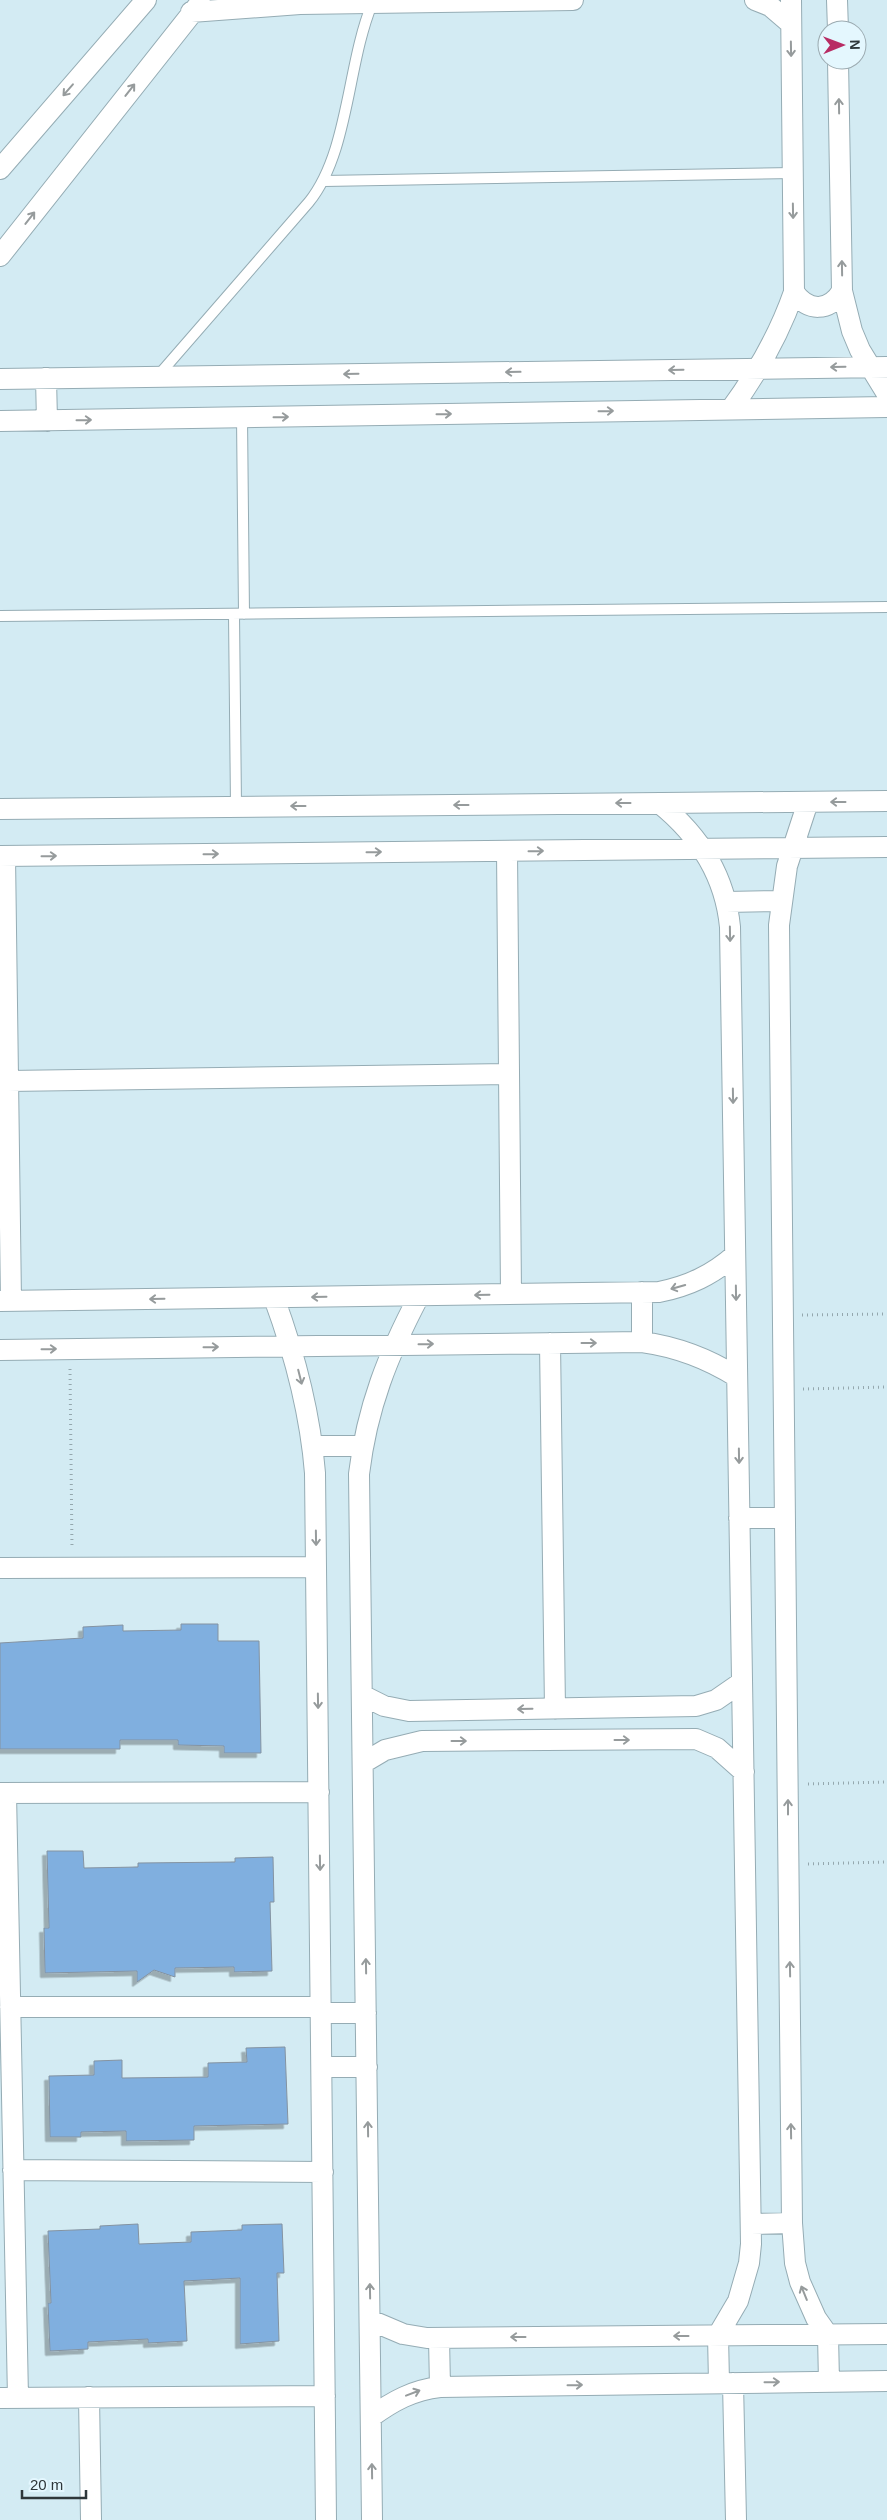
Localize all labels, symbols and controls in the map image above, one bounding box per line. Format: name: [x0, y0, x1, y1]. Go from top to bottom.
north arrow: [817, 20, 867, 70]
one-way arrow: [786, 40, 796, 56]
text: N: [847, 40, 863, 50]
one-way arrow: [63, 83, 74, 96]
one-way arrow: [125, 84, 136, 97]
one-way arrow: [834, 98, 844, 114]
one-way arrow: [788, 202, 798, 219]
one-way arrow: [25, 211, 35, 225]
one-way arrow: [837, 260, 847, 276]
one-way arrow: [831, 362, 847, 372]
one-way arrow: [668, 365, 684, 375]
one-way arrow: [506, 367, 522, 377]
one-way arrow: [343, 369, 360, 379]
one-way arrow: [598, 406, 614, 416]
one-way arrow: [435, 409, 451, 419]
one-way arrow: [272, 412, 289, 422]
one-way arrow: [75, 415, 91, 425]
one-way arrow: [831, 797, 847, 806]
one-way arrow: [616, 798, 632, 808]
one-way arrow: [453, 800, 469, 809]
one-way arrow: [291, 801, 307, 811]
one-way arrow: [528, 846, 544, 855]
one-way arrow: [365, 847, 381, 857]
one-way arrow: [202, 849, 219, 859]
one-way arrow: [40, 851, 56, 861]
one-way arrow: [725, 925, 735, 941]
one-way arrow: [728, 1088, 738, 1104]
one-way arrow: [671, 1283, 687, 1293]
one-way arrow: [731, 1285, 741, 1301]
one-way arrow: [474, 1290, 490, 1300]
one-way arrow: [311, 1292, 328, 1302]
one-way arrow: [149, 1294, 165, 1304]
one-way arrow: [580, 1338, 596, 1348]
one-way arrow: [418, 1340, 434, 1349]
one-way arrow: [202, 1342, 219, 1352]
one-way arrow: [40, 1344, 56, 1354]
one-way arrow: [296, 1368, 305, 1384]
one-way arrow: [734, 1448, 743, 1464]
one-way arrow: [311, 1530, 321, 1546]
one-way arrow: [313, 1692, 323, 1708]
one-way arrow: [517, 1705, 533, 1714]
one-way arrow: [614, 1735, 630, 1745]
one-way arrow: [451, 1736, 467, 1746]
one-way arrow: [783, 1799, 793, 1815]
one-way arrow: [315, 1854, 325, 1871]
one-way arrow: [361, 1959, 371, 1975]
one-way arrow: [785, 1961, 795, 1978]
one-way arrow: [363, 2121, 373, 2138]
one-way arrow: [786, 2124, 796, 2140]
one-way arrow: [365, 2284, 375, 2300]
one-way arrow: [799, 2285, 808, 2301]
one-way arrow: [673, 2331, 690, 2341]
one-way arrow: [511, 2332, 527, 2342]
one-way arrow: [764, 2378, 780, 2387]
one-way arrow: [566, 2380, 583, 2390]
one-way arrow: [405, 2387, 420, 2397]
one-way arrow: [367, 2464, 377, 2480]
scale bar: [22, 2468, 86, 2500]
text: 20 m: [30, 2476, 63, 2493]

